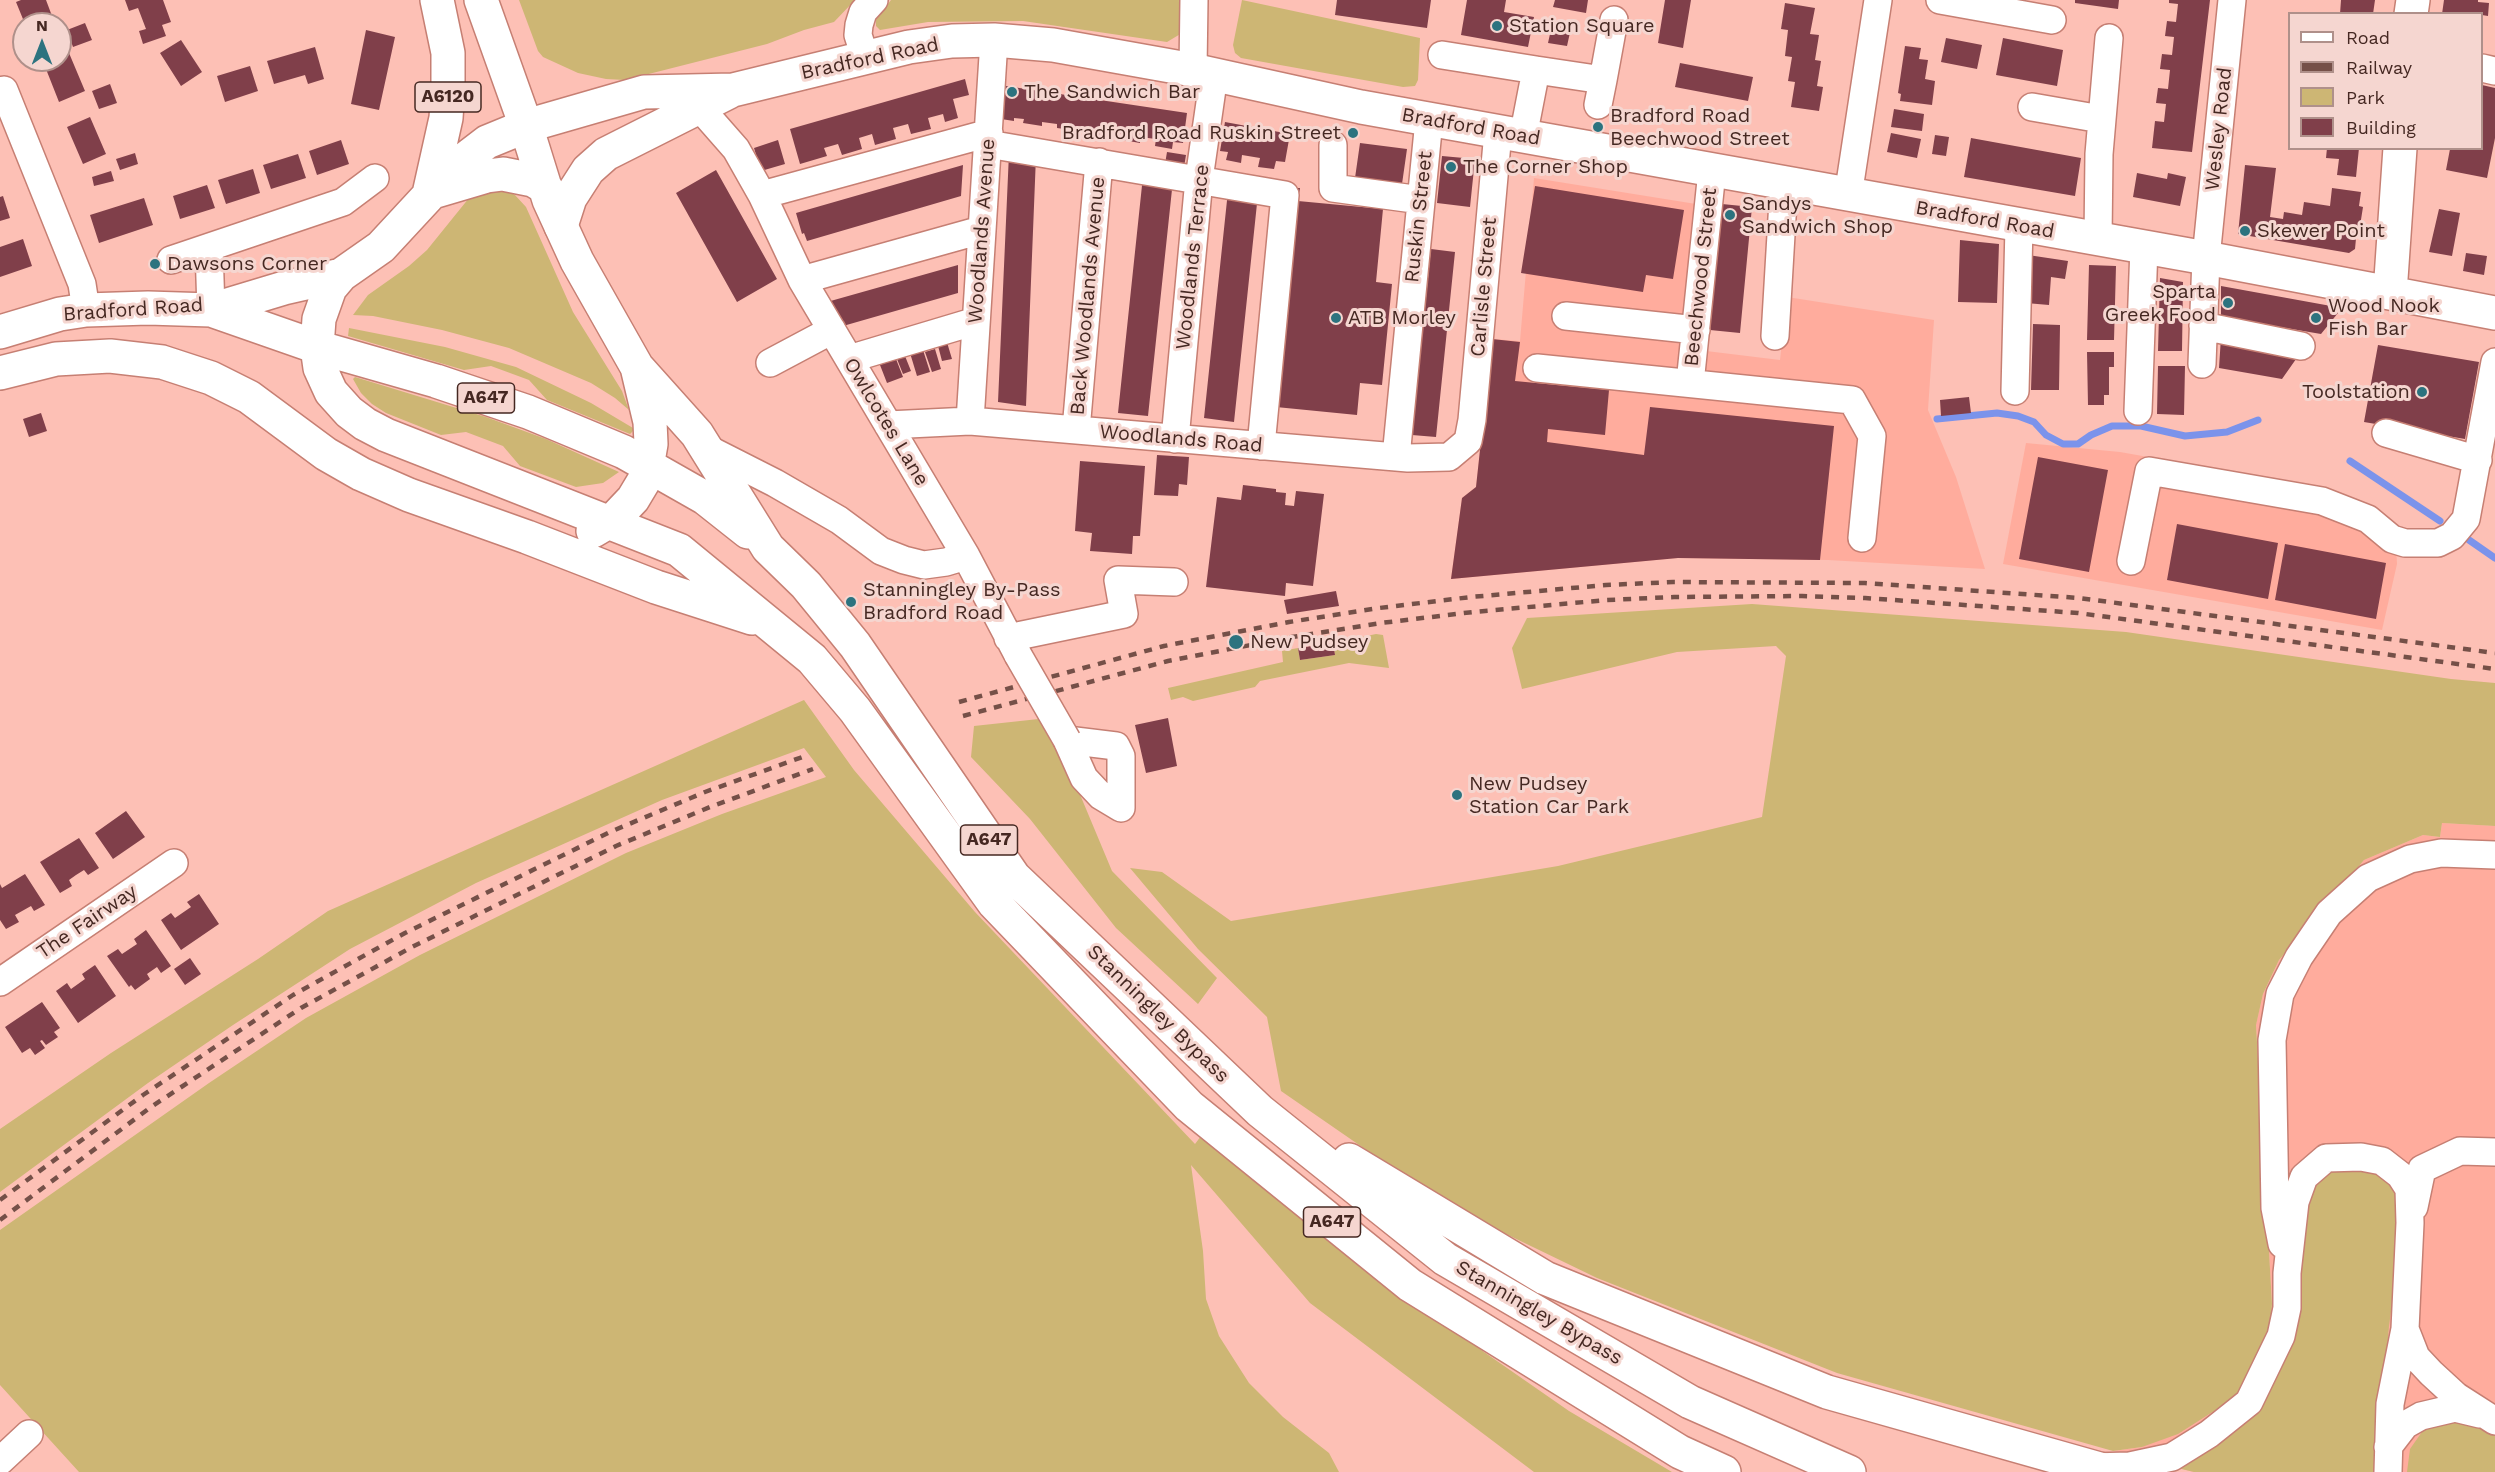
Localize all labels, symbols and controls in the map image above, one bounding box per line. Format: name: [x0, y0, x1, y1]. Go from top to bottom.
north arrow: [12, 12, 72, 72]
legend: [2288, 12, 2483, 150]
place label: Station Square: [1509, 14, 1654, 38]
text: N: [36, 16, 48, 35]
marker: Station Square: [1490, 19, 1504, 33]
text: Road: [2346, 27, 2390, 48]
street label: Bradford Road: [799, 33, 941, 85]
text: Railway: [2346, 57, 2412, 78]
street label: Wesley Road: [2201, 66, 2237, 192]
place label: The Sandwich Bar: [1024, 80, 1200, 104]
road number: A6120: [415, 82, 481, 112]
marker: The Sandwich Bar: [1005, 85, 1019, 99]
text: Park: [2346, 87, 2385, 108]
street label: Bradford Road: [1400, 103, 1542, 151]
place label: Bradford Road Beechwood Street: [1610, 104, 1790, 151]
text: Building: [2346, 117, 2416, 138]
marker: Bradford Road Beechwood Street: [1591, 120, 1605, 134]
place label: Bradford Road Ruskin Street: [1062, 121, 1341, 145]
marker: Bradford Road Ruskin Street: [1346, 126, 1360, 140]
street label: Woodlands Avenue: [964, 138, 1000, 324]
street label: Ruskin Street: [1400, 150, 1438, 284]
place label: The Corner Shop: [1463, 155, 1628, 179]
marker: The Corner Shop: [1444, 160, 1458, 174]
street label: Woodlands Terrace: [1171, 163, 1215, 351]
street label: Back Woodlands Avenue: [1066, 176, 1110, 416]
street label: Beechwood Street: [1680, 186, 1722, 368]
place label: Sandys Sandwich Shop: [1742, 192, 1893, 239]
street label: Bradford Road: [1914, 196, 2056, 244]
marker: Sandys Sandwich Shop: [1723, 208, 1737, 222]
street label: Carlisle Street: [1466, 216, 1502, 358]
place label: Skewer Point: [2257, 219, 2385, 243]
marker: Skewer Point: [2238, 224, 2252, 238]
place label: Dawsons Corner: [167, 252, 327, 276]
marker: Dawsons Corner: [148, 257, 162, 271]
place label: Sparta Greek Food: [2105, 280, 2216, 327]
street label: Bradford Road: [62, 293, 204, 327]
place label: Wood Nook Fish Bar: [2328, 294, 2440, 341]
marker: Sparta Greek Food: [2221, 296, 2235, 310]
place label: ATB Morley: [1348, 306, 1456, 330]
marker: ATB Morley: [1329, 311, 1343, 325]
marker: Wood Nook Fish Bar: [2309, 311, 2323, 325]
street label: Owlcotes Lane: [838, 354, 934, 490]
place label: Toolstation: [2302, 380, 2410, 404]
road number: A647: [458, 383, 514, 413]
marker: Toolstation: [2415, 385, 2429, 399]
street label: Woodlands Road: [1098, 420, 1264, 458]
place label: Stanningley By-Pass Bradford Road: [863, 578, 1061, 625]
marker: Stanningley By-Pass Bradford Road: [844, 595, 858, 609]
place label: New Pudsey: [1250, 630, 1368, 654]
marker: New Pudsey: [1227, 633, 1245, 651]
place label: New Pudsey Station Car Park: [1469, 772, 1629, 819]
marker: New Pudsey Station Car Park: [1450, 788, 1464, 802]
road number: A647: [960, 825, 1018, 855]
street label: The Fairway: [32, 880, 142, 964]
street label: Stanningley Bypass: [1082, 940, 1234, 1088]
road number: A647: [1304, 1207, 1360, 1237]
street label: Stanningley Bypass: [1451, 1256, 1627, 1370]

